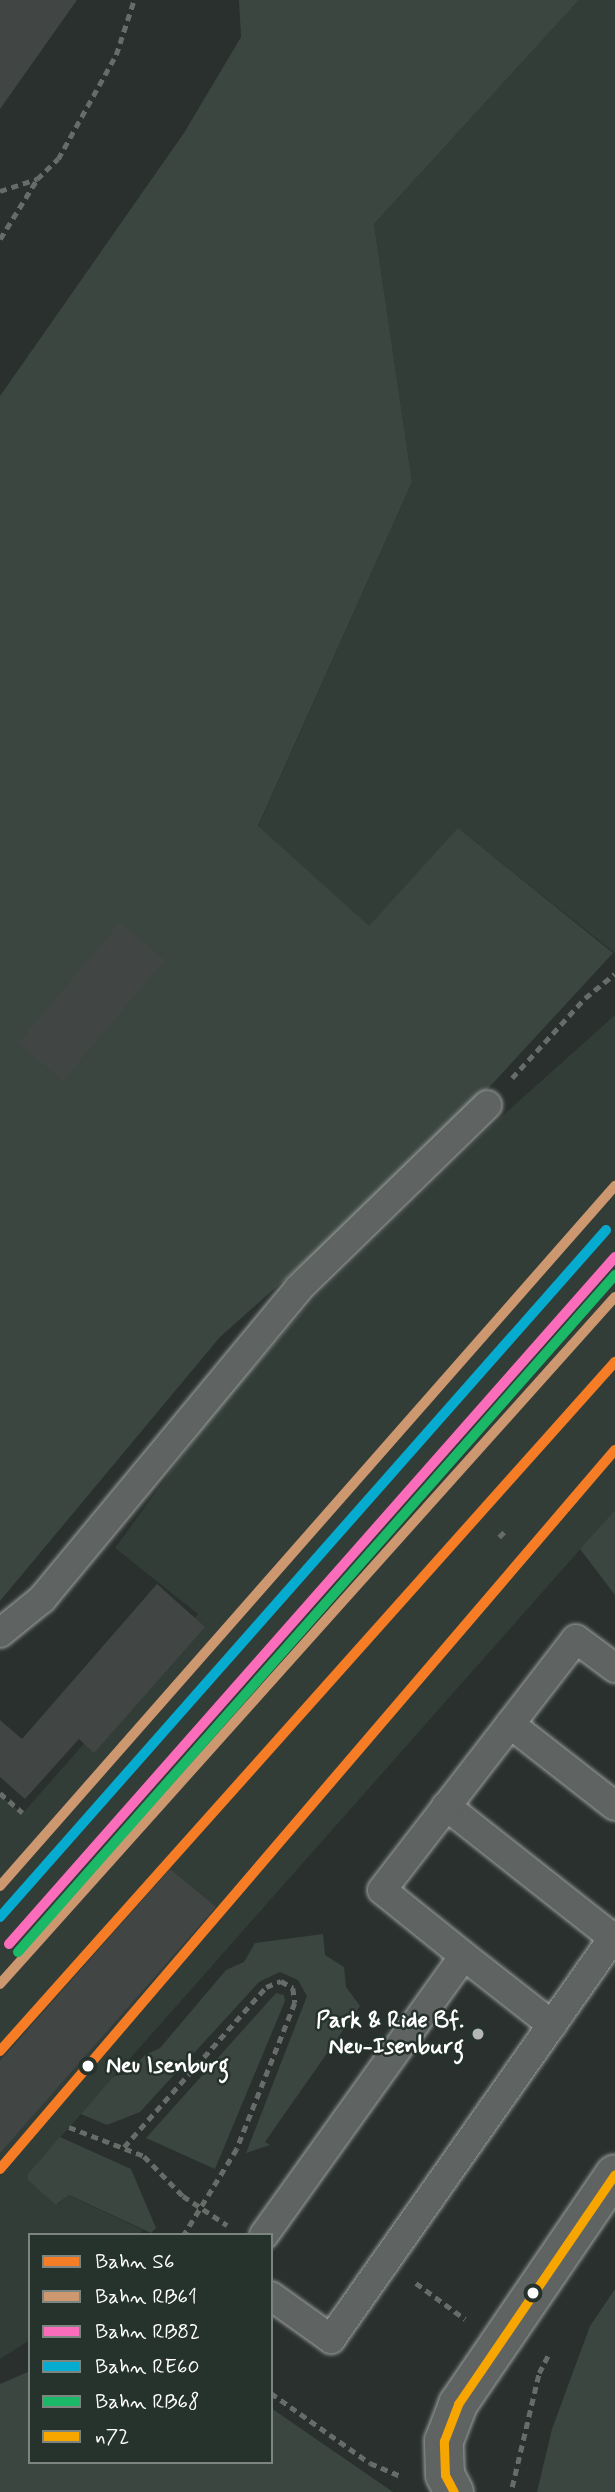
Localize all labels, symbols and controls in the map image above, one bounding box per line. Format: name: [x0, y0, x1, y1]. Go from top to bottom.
place label: Park & Ride Bf. Neu-Isenburg: [316, 2007, 464, 2061]
marker: Park & Ride Bf. Neu-Isenburg: [470, 2026, 486, 2042]
place label: Neu Isenburg: [106, 2052, 237, 2080]
marker: Neu Isenburg: [77, 2055, 99, 2077]
legend: [28, 2233, 273, 2464]
text: Bahn S6: [95, 2248, 175, 2276]
text: Bahn RB61: [95, 2283, 197, 2311]
unlabelled marker: [526, 2286, 540, 2300]
text: Bahn RB82: [95, 2318, 200, 2346]
text: Bahn RE60: [95, 2353, 199, 2381]
text: Bahn RB68: [95, 2388, 200, 2416]
text: n72: [95, 2423, 129, 2451]

